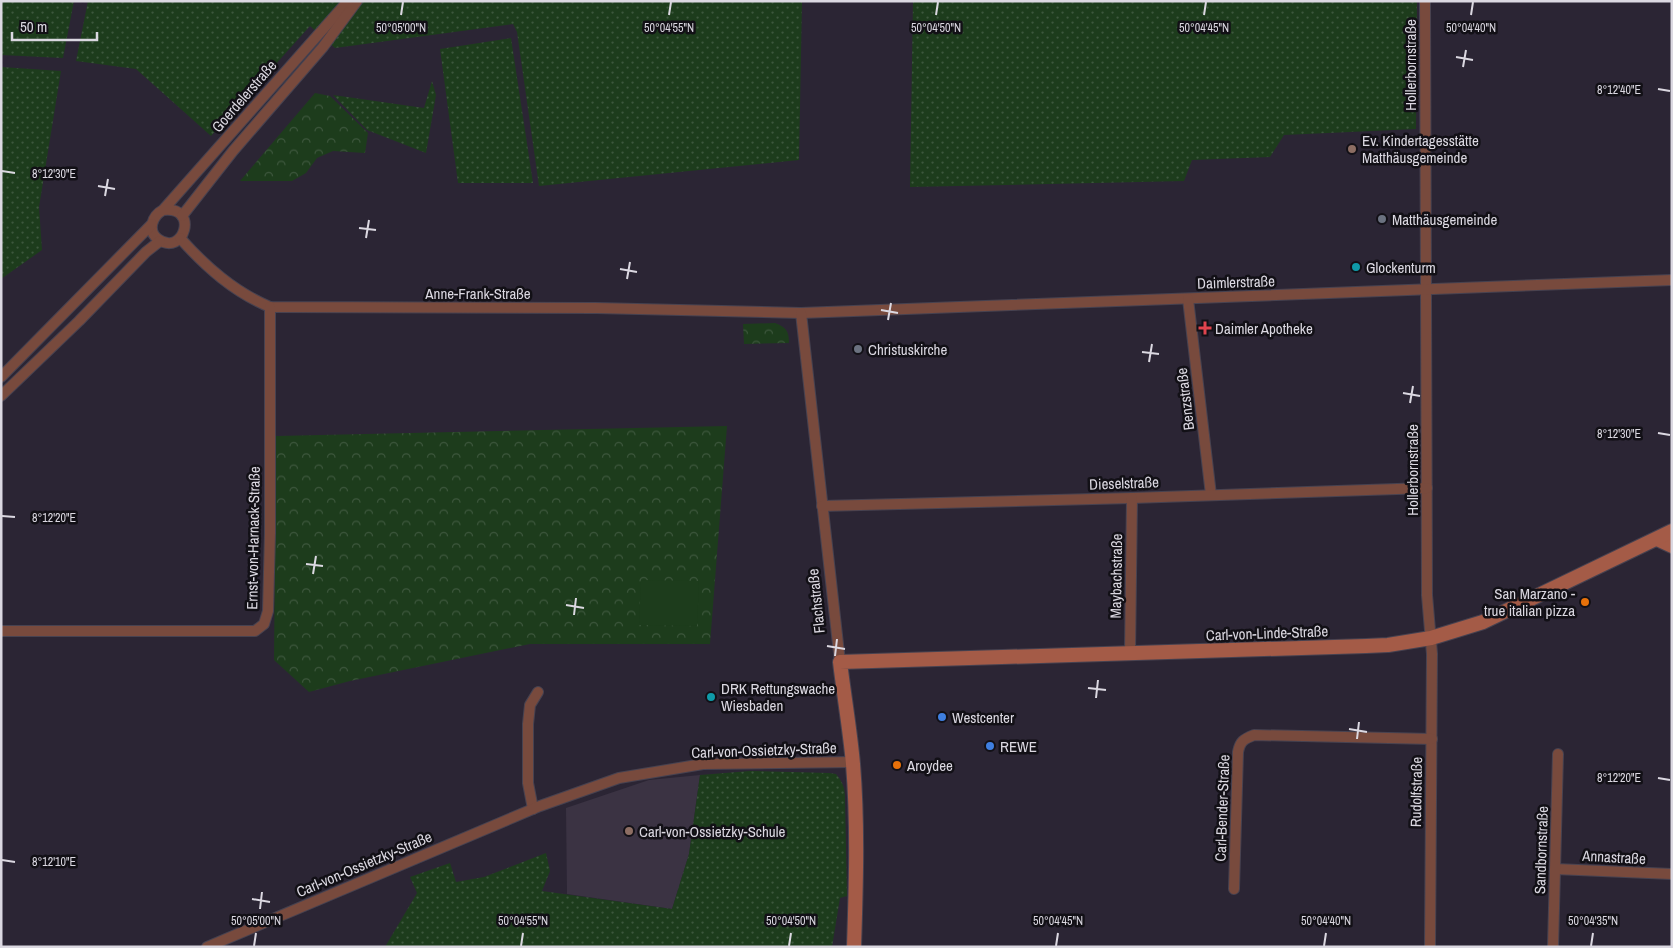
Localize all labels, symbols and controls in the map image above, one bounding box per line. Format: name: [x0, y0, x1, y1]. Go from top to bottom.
scale bar: [12, 10, 98, 42]
text: 50 m: [20, 16, 47, 37]
street label: Hollerbornstraße: [1400, 19, 1421, 111]
text: 50°05'00"N: [376, 20, 426, 36]
text: 50°04'55"N: [644, 20, 694, 36]
text: 50°04'50"N: [911, 20, 961, 36]
text: 50°04'45"N: [1179, 20, 1229, 36]
text: 50°04'40"N: [1446, 20, 1496, 36]
street label: Goerdelerstraße: [207, 55, 281, 137]
text: 8°12'40"E: [1597, 82, 1641, 98]
place label: Ev. Kindertagesstätte Matthäusgemeinde: [1362, 130, 1479, 168]
marker: Ev. Kindertagesstätte Matthäusgemeinde: [1346, 143, 1358, 155]
text: 8°12'30"E: [32, 166, 76, 182]
place label: Matthäusgemeinde: [1392, 209, 1497, 230]
marker: Matthäusgemeinde: [1376, 213, 1388, 225]
place label: Glockenturm: [1366, 257, 1436, 278]
marker: Glockenturm: [1350, 261, 1362, 273]
street label: Daimlerstraße: [1197, 270, 1275, 294]
street label: Anne-Frank-Straße: [424, 283, 531, 304]
place label: Daimler Apotheke: [1215, 318, 1313, 339]
marker: Daimler Apotheke: [1199, 322, 1211, 334]
place label: Christuskirche: [868, 339, 947, 360]
marker: Christuskirche: [852, 343, 864, 355]
street label: Benzstraße: [1171, 366, 1199, 431]
street label: Hollerbornstraße: [1402, 424, 1423, 516]
text: 8°12'30"E: [1597, 426, 1641, 442]
street label: Ernst-von-Harnack-Straße: [241, 466, 265, 610]
street label: Dieselstraße: [1089, 471, 1159, 495]
text: 8°12'20"E: [32, 510, 76, 526]
street label: Maybachstraße: [1105, 533, 1127, 619]
street label: Flachstraße: [802, 567, 830, 634]
place label: San Marzano - true italian pizza: [1484, 583, 1575, 621]
marker: San Marzano - true italian pizza: [1579, 596, 1591, 608]
street label: Carl-von-Linde-Straße: [1205, 620, 1329, 646]
place label: DRK Rettungswache Wiesbaden: [721, 678, 835, 716]
marker: DRK Rettungswache Wiesbaden: [705, 691, 717, 703]
place label: Westcenter: [952, 707, 1014, 728]
marker: Westcenter: [936, 711, 948, 723]
place label: REWE: [1000, 736, 1037, 757]
street label: Carl-von-Ossietzky-Straße: [691, 737, 837, 763]
marker: REWE: [984, 740, 996, 752]
street label: Carl-Bender-Straße: [1210, 754, 1234, 862]
place label: Aroydee: [906, 755, 953, 776]
street label: Rudolfstraße: [1405, 756, 1427, 827]
marker: Aroydee: [891, 759, 903, 771]
text: 8°12'20"E: [1597, 770, 1641, 786]
street label: Sandbornstraße: [1529, 805, 1553, 894]
place label: Carl-von-Ossietzky-Schule: [639, 821, 785, 842]
marker: Carl-von-Ossietzky-Schule: [623, 825, 635, 837]
street label: Carl-von-Ossietzky-Straße: [293, 826, 435, 902]
street label: Annastraße: [1581, 845, 1646, 869]
text: 8°12'10"E: [32, 854, 76, 870]
text: 50°05'00"N: [231, 913, 281, 929]
text: 50°04'55"N: [498, 913, 548, 929]
text: 50°04'50"N: [766, 913, 816, 929]
text: 50°04'45"N: [1033, 913, 1083, 929]
text: 50°04'40"N: [1301, 913, 1351, 929]
text: 50°04'35"N: [1568, 913, 1618, 929]

